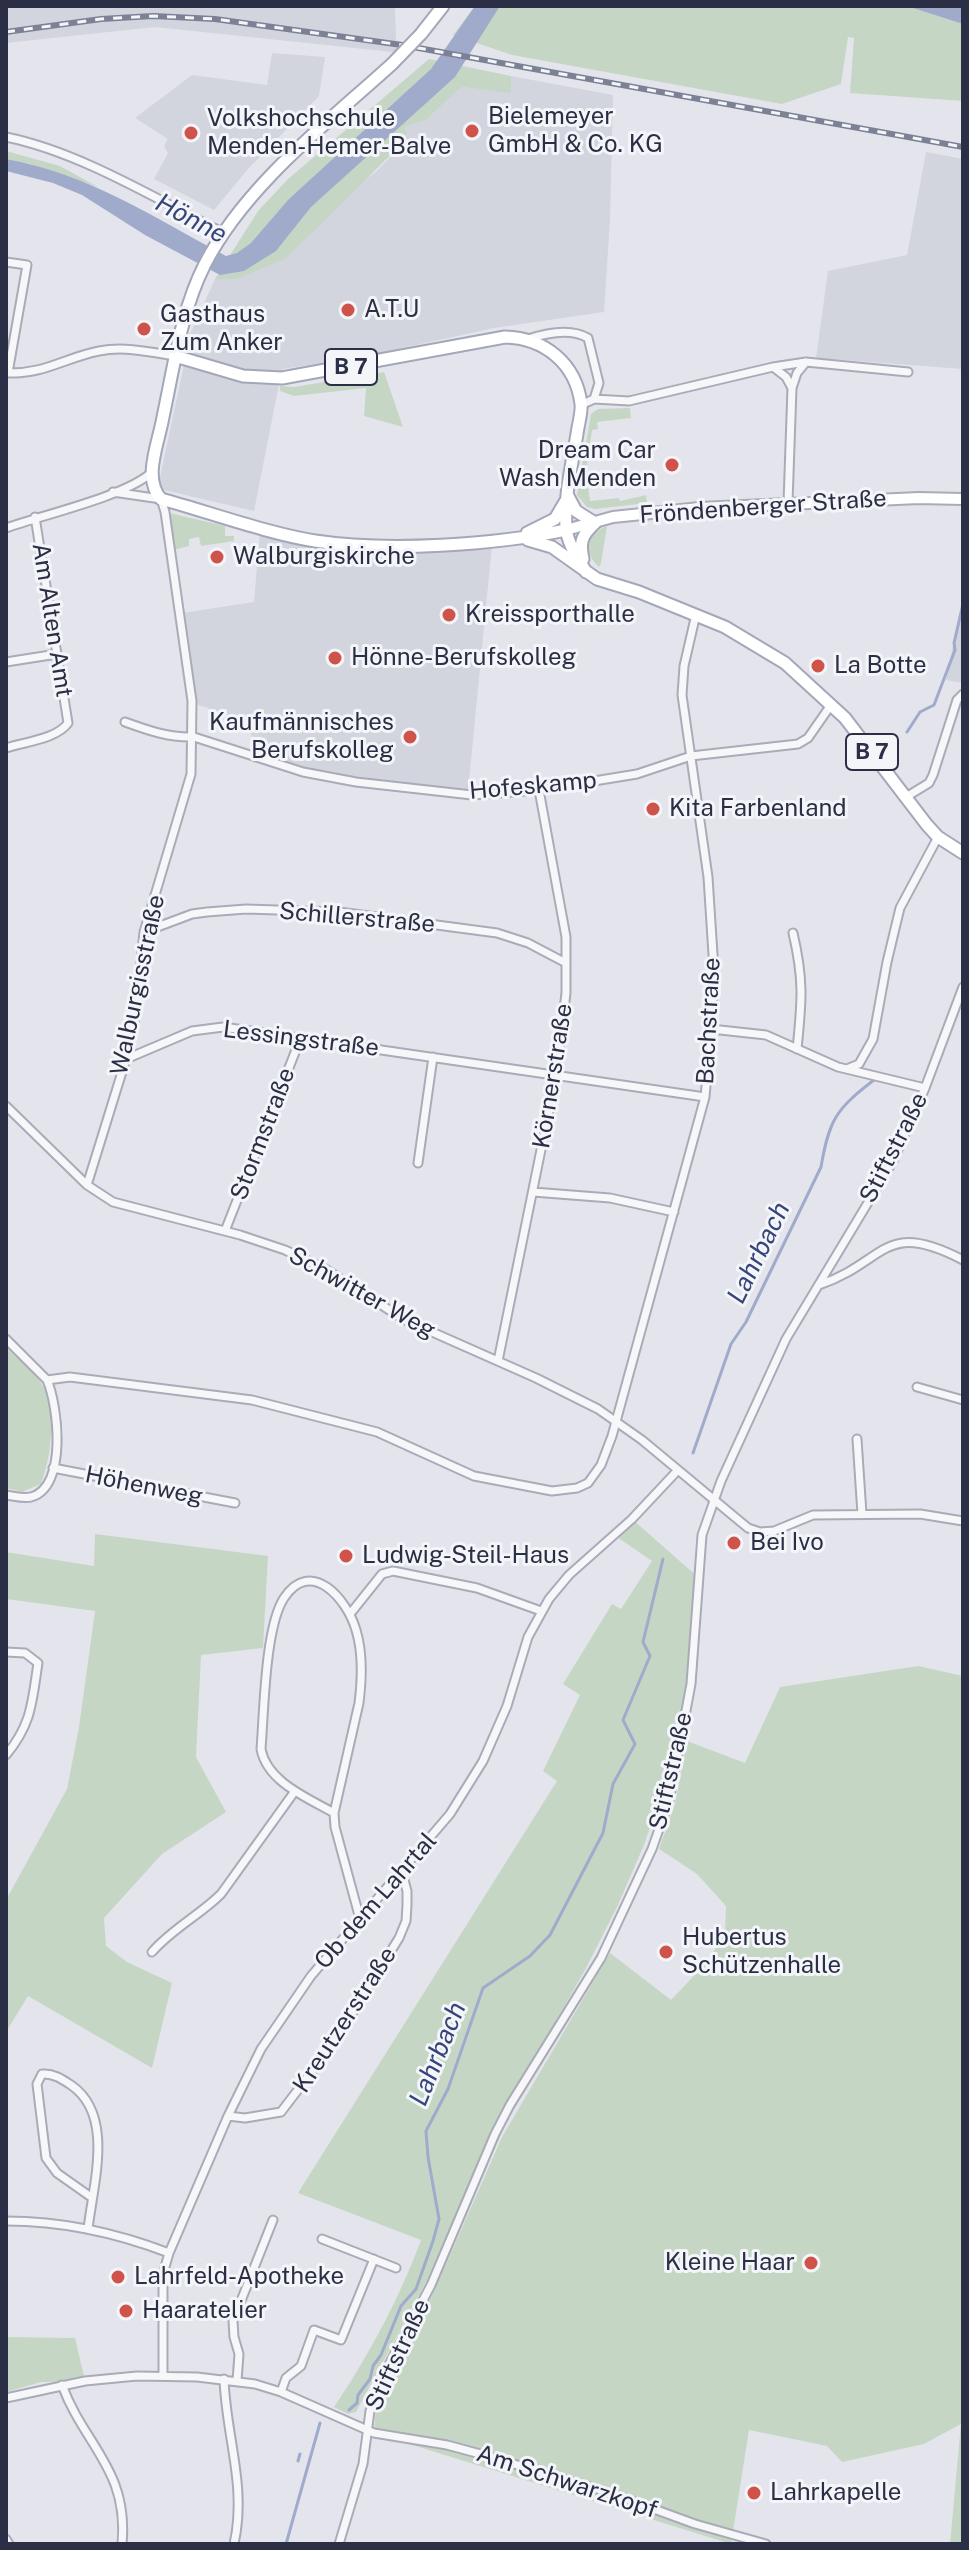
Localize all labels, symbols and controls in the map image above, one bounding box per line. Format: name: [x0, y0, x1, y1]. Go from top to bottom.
place label: Bielemeyer GmbH & Co. KG: [488, 103, 663, 159]
place label: Volkshochschule Menden-Hemer-Balve: [207, 105, 451, 161]
marker: Bielemeyer GmbH & Co. KG: [463, 122, 481, 140]
marker: Volkshochschule Menden-Hemer-Balve: [182, 124, 200, 142]
water label: Hönne: [150, 187, 232, 251]
place label: A.T.U: [364, 296, 419, 324]
place label: Gasthaus Zum Anker: [160, 301, 283, 357]
marker: A.T.U: [339, 301, 357, 319]
marker: Gasthaus Zum Anker: [135, 320, 153, 338]
road number: B 7: [325, 349, 377, 385]
place label: Dream Car Wash Menden: [499, 437, 656, 493]
marker: Dream Car Wash Menden: [663, 456, 681, 474]
street label: Fröndenberger Straße: [638, 484, 888, 530]
street label: Am Alten Amt: [26, 541, 78, 699]
place label: Walburgiskirche: [233, 543, 415, 571]
marker: Walburgiskirche: [208, 548, 226, 566]
place label: Kreissporthalle: [465, 601, 635, 629]
marker: Kreissporthalle: [440, 606, 458, 624]
place label: Hönne-Berufskolleg: [351, 644, 576, 672]
marker: Hönne-Berufskolleg: [326, 649, 344, 667]
place label: La Botte: [834, 652, 927, 680]
marker: La Botte: [809, 657, 827, 675]
place label: Kaufmännisches Berufskolleg: [209, 709, 394, 765]
marker: Kaufmännisches Berufskolleg: [401, 728, 419, 746]
road number: B 7: [846, 734, 898, 770]
street label: Hofeskamp: [468, 766, 598, 806]
place label: Kita Farbenland: [669, 795, 847, 823]
marker: Kita Farbenland: [644, 800, 662, 818]
street label: Walburgisstraße: [105, 892, 171, 1078]
street label: Schillerstraße: [278, 897, 436, 939]
street label: Bachstraße: [691, 957, 727, 1085]
street label: Körnerstraße: [527, 1001, 579, 1151]
street label: Lessingstraße: [221, 1015, 381, 1063]
street label: Stormstraße: [225, 1064, 301, 1204]
street label: Stiftstraße: [854, 1088, 934, 1208]
water label: Lahrbach: [721, 1197, 797, 1309]
street label: Schwitter Weg: [284, 1241, 440, 1345]
street label: Höhenweg: [83, 1460, 205, 1512]
place label: Bei Ivo: [750, 1529, 824, 1557]
marker: Bei Ivo: [725, 1534, 743, 1552]
place label: Ludwig-Steil-Haus: [362, 1542, 569, 1570]
marker: Ludwig-Steil-Haus: [337, 1547, 355, 1565]
street label: Stiftstraße: [643, 1709, 699, 1833]
street label: Ob dem Lahrtal: [309, 1827, 443, 1975]
place label: Hubertus Schützenhalle: [682, 1924, 841, 1980]
street label: Kreutzerstraße: [287, 1942, 403, 2098]
marker: Hubertus Schützenhalle: [657, 1943, 675, 1961]
water label: Lahrbach: [403, 1998, 473, 2110]
place label: Kleine Haar: [665, 2249, 795, 2277]
marker: Kleine Haar: [802, 2254, 820, 2272]
place label: Lahrfeld-Apotheke: [134, 2263, 344, 2291]
marker: Lahrfeld-Apotheke: [109, 2268, 127, 2286]
street label: Stiftstraße: [360, 2294, 436, 2416]
place label: Haaratelier: [142, 2297, 267, 2325]
marker: Haaratelier: [117, 2302, 135, 2320]
street label: Am Schwarzkopf: [473, 2439, 661, 2525]
place label: Lahrkapelle: [770, 2479, 901, 2507]
marker: Lahrkapelle: [745, 2484, 763, 2502]

